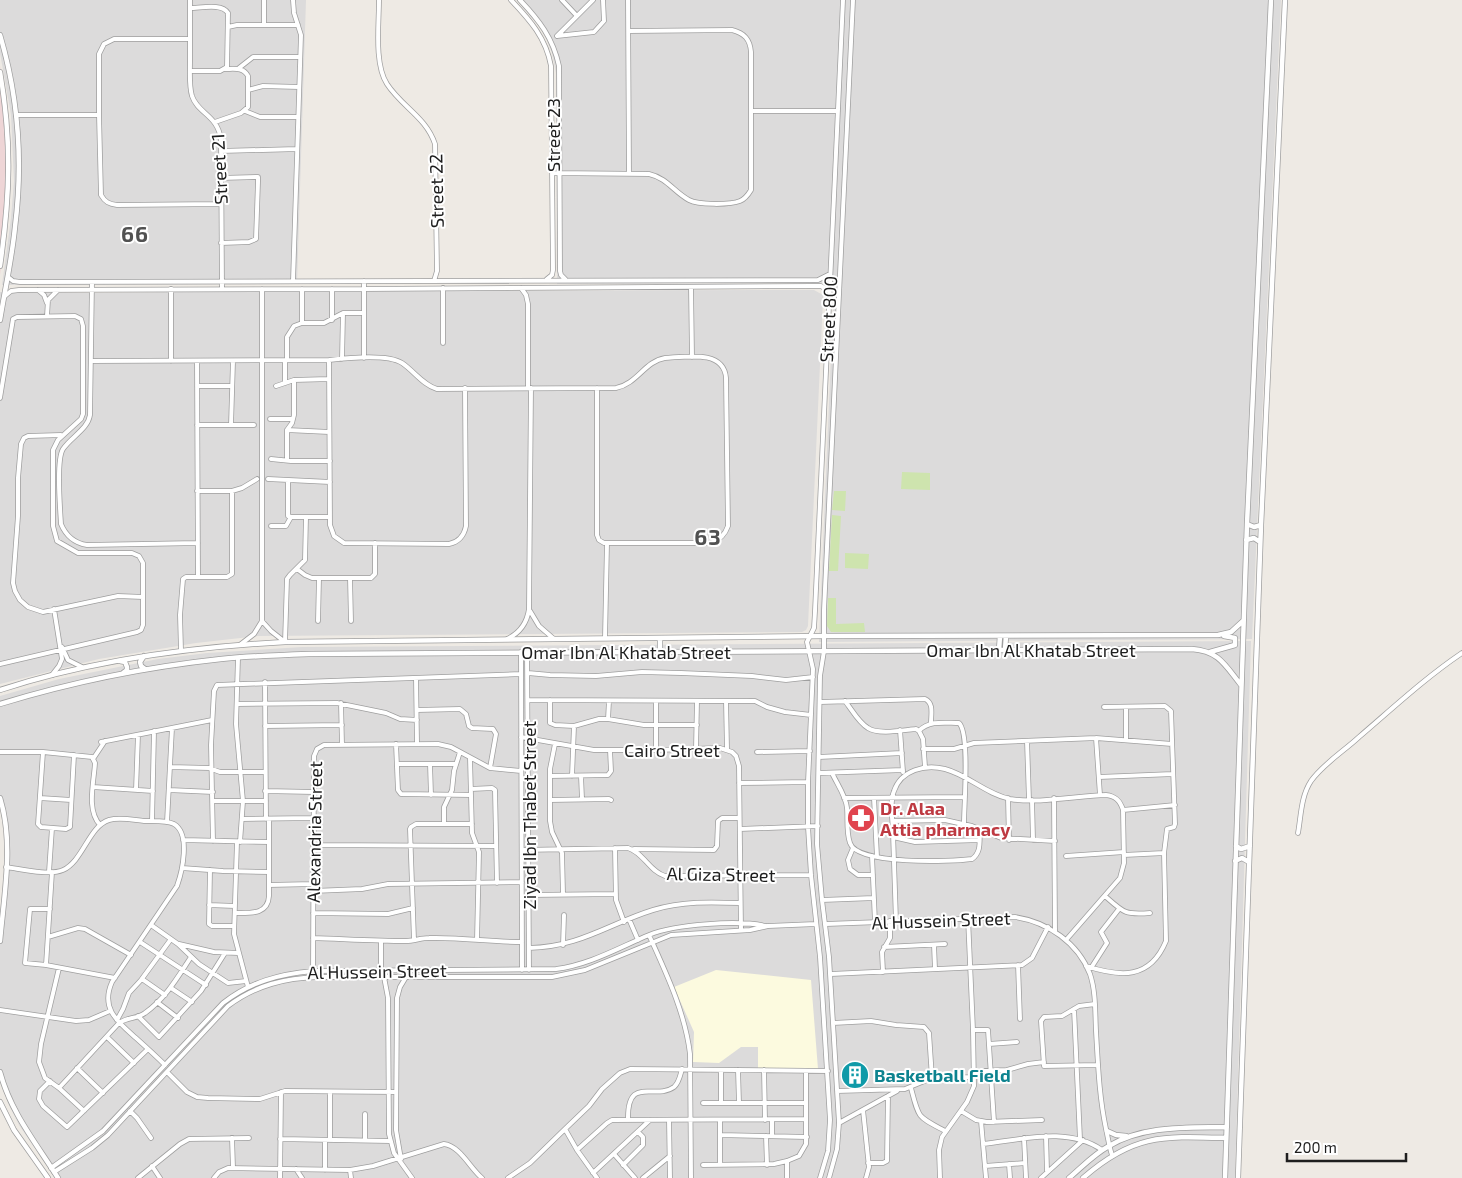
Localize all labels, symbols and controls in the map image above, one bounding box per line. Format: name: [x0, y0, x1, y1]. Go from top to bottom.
street label: Street 23: [542, 98, 564, 172]
street label: Street 21: [206, 133, 232, 205]
street label: Street 22: [424, 154, 448, 228]
district label: 66: [121, 220, 149, 246]
street label: Street 800: [815, 275, 841, 363]
district label: 63: [694, 523, 722, 549]
street label: Omar Ibn Al Khatab Street: [926, 639, 1136, 661]
street label: Omar Ibn Al Khatab Street: [521, 641, 731, 663]
street label: Ziyad Ibn Thabet Street: [518, 720, 540, 909]
street label: Cairo Street: [624, 739, 720, 761]
street label: Alexandria Street: [302, 761, 326, 903]
place label: Dr. Alaa Attia pharmacy: [880, 797, 1011, 840]
pharmacy icon: Dr. Alaa Attia pharmacy: [846, 803, 876, 833]
street label: Al Giza Street: [666, 862, 776, 886]
street label: Al Hussein Street: [871, 907, 1011, 933]
street label: Al Hussein Street: [307, 959, 447, 983]
building icon: Basketball Field: [840, 1060, 870, 1090]
place label: Basketball Field: [874, 1064, 1011, 1086]
scale bar: [1287, 1130, 1406, 1162]
text: 200 m: [1294, 1138, 1337, 1156]

